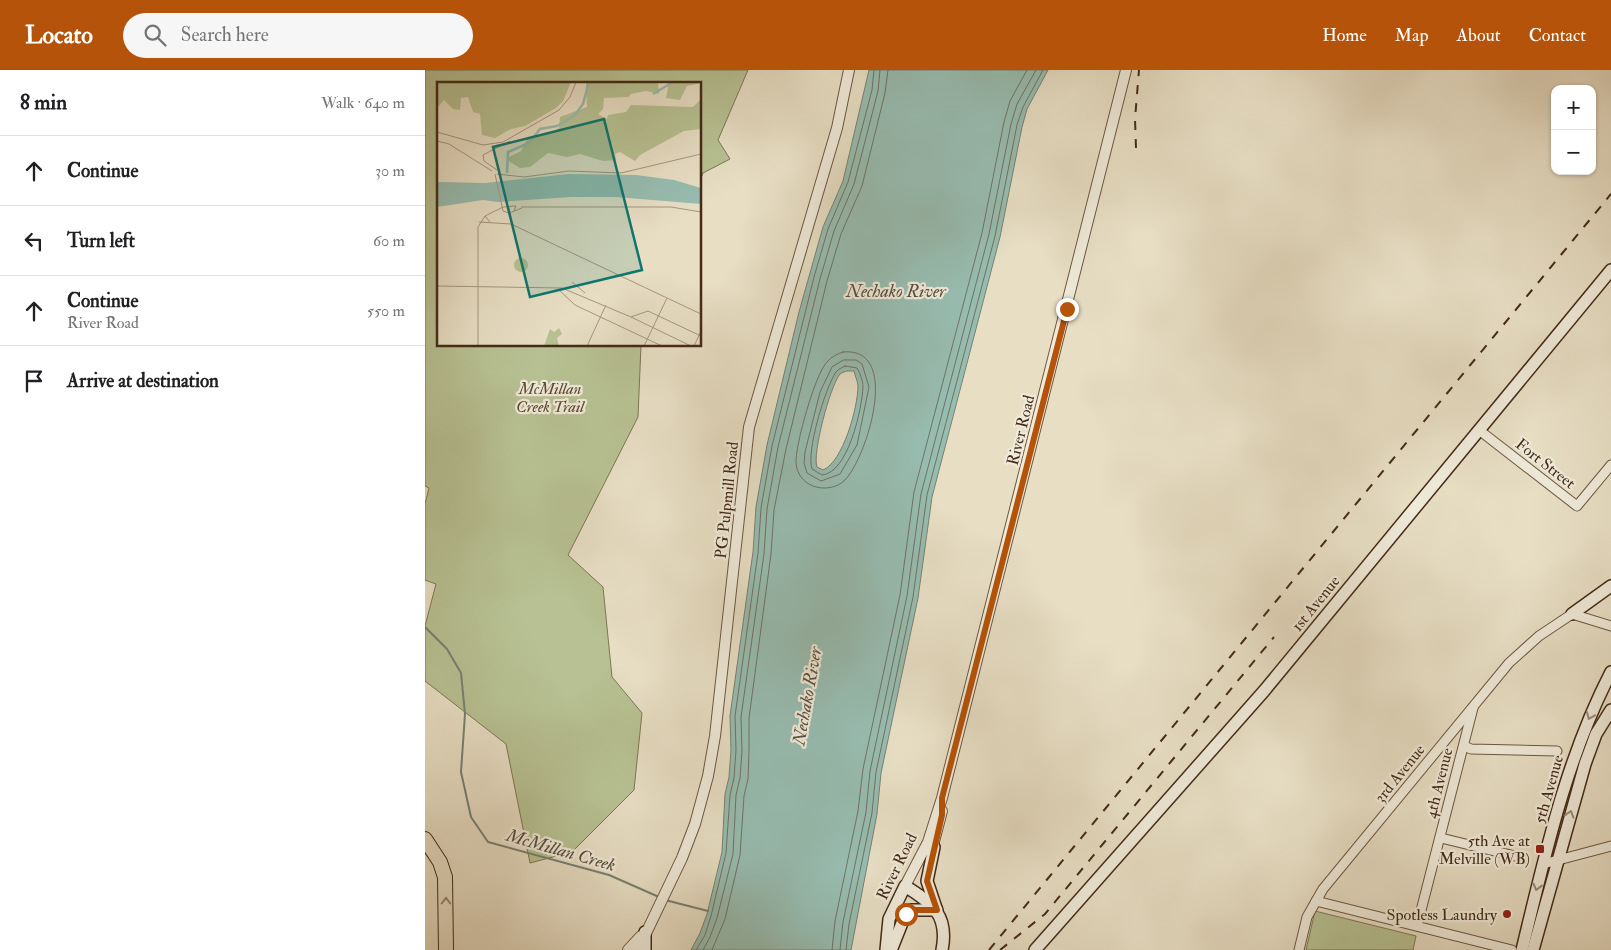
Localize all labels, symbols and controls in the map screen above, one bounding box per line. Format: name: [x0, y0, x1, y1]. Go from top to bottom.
search box: [123, 13, 473, 58]
text: Locato: [25, 20, 93, 51]
icon: search: [141, 21, 169, 49]
text: Search here: [181, 23, 269, 47]
text: Home: [1322, 24, 1367, 47]
text: Map: [1395, 24, 1429, 47]
text: About: [1457, 24, 1501, 47]
text: Contact: [1529, 24, 1586, 47]
inset map: [437, 82, 701, 346]
map controls: [1551, 85, 1596, 175]
button: +: [1551, 85, 1596, 130]
text: 8 min: [20, 89, 67, 116]
text: Walk · 640 m: [321, 93, 405, 113]
button: −: [1551, 130, 1596, 175]
icon: ahead: [20, 157, 48, 185]
text: Continue: [67, 159, 138, 183]
text: 30 m: [375, 161, 405, 181]
icon: left: [20, 227, 48, 255]
text: Turn left: [67, 229, 135, 253]
text: 60 m: [373, 231, 405, 251]
water label: Nechako River: [845, 280, 947, 303]
text: Continue: [67, 289, 138, 313]
icon: ahead: [20, 297, 48, 325]
route end: [1056, 298, 1079, 321]
text: 550 m: [367, 301, 405, 321]
text: River Road: [67, 313, 139, 333]
icon: arrive: [20, 367, 48, 395]
text: Arrive at destination: [67, 369, 219, 393]
park label: McMillan Creek Trail: [516, 379, 585, 417]
street label: River Road: [1003, 393, 1039, 468]
street label: Fort Street: [1511, 434, 1579, 493]
street label: PG Pulpmill Road: [711, 440, 744, 560]
street label: 1st Avenue: [1287, 571, 1345, 636]
water label: Nechako River: [787, 644, 828, 748]
one-way arrow: [1586, 711, 1596, 719]
street label: 3rd Avenue: [1370, 740, 1430, 807]
street label: 4th Avenue: [1421, 746, 1457, 821]
street label: 5th Avenue: [1530, 752, 1568, 826]
one-way arrow: [1564, 810, 1574, 818]
water label: McMillan Creek: [503, 824, 618, 877]
street label: River Road: [872, 830, 922, 903]
place label: 5th Ave at Melville (WB): [1439, 831, 1530, 869]
marker: 5th Ave at Melville (WB): [1534, 843, 1546, 855]
one-way arrow: [1532, 883, 1543, 892]
one-way arrow: [441, 897, 451, 905]
route start: [895, 903, 918, 926]
place label: Spotless Laundry: [1387, 905, 1498, 926]
marker: Spotless Laundry: [1501, 908, 1513, 920]

